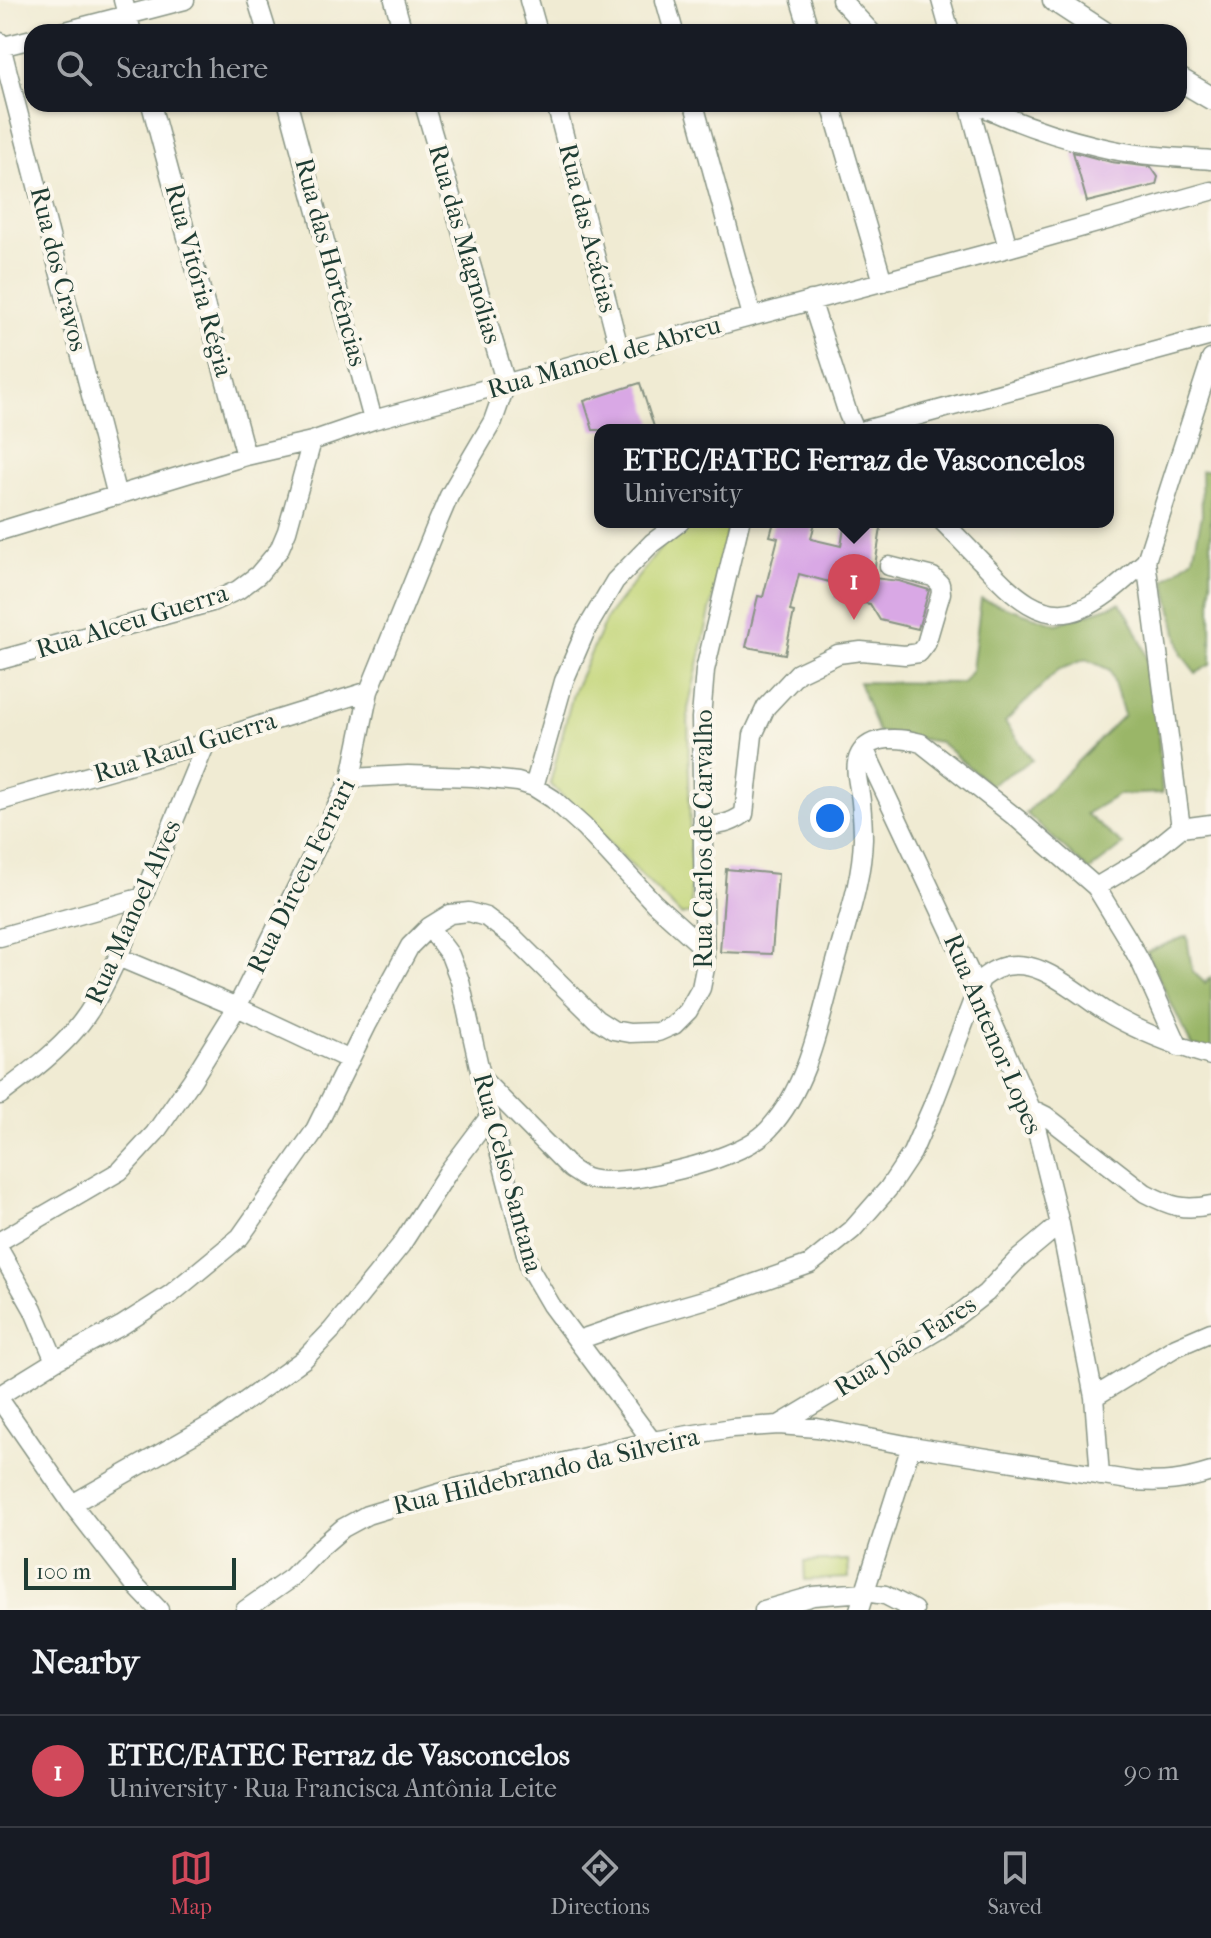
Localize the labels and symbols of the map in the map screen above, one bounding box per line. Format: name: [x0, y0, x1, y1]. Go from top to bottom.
street label: Rua das Acácias: [552, 140, 624, 316]
street label: Rua das Magnólias: [422, 141, 508, 347]
street label: Rua das Hortências: [288, 154, 374, 370]
street label: Rua Vitória Régia: [158, 180, 240, 381]
street label: Rua dos Cravos: [24, 183, 94, 355]
street label: Rua Manoel de Abreu: [484, 309, 725, 405]
pin: 1: [828, 554, 880, 620]
street label: Rua Alceu Guerra: [32, 577, 233, 665]
street label: Rua Raul Guerra: [90, 704, 281, 790]
street label: Rua Carlos de Carvalho: [688, 709, 719, 969]
street label: Rua Dirceu Ferrari: [240, 773, 362, 979]
your location: [810, 798, 850, 838]
street label: Rua Manoel Alves: [78, 815, 188, 1009]
street label: Rua Antenor Lopes: [937, 929, 1049, 1139]
street label: Rua Celso Santana: [466, 1070, 550, 1277]
street label: Rua João Fares: [828, 1289, 982, 1403]
street label: Rua Hildebrando da Silveira: [390, 1420, 703, 1521]
scale bar: [24, 1554, 236, 1590]

